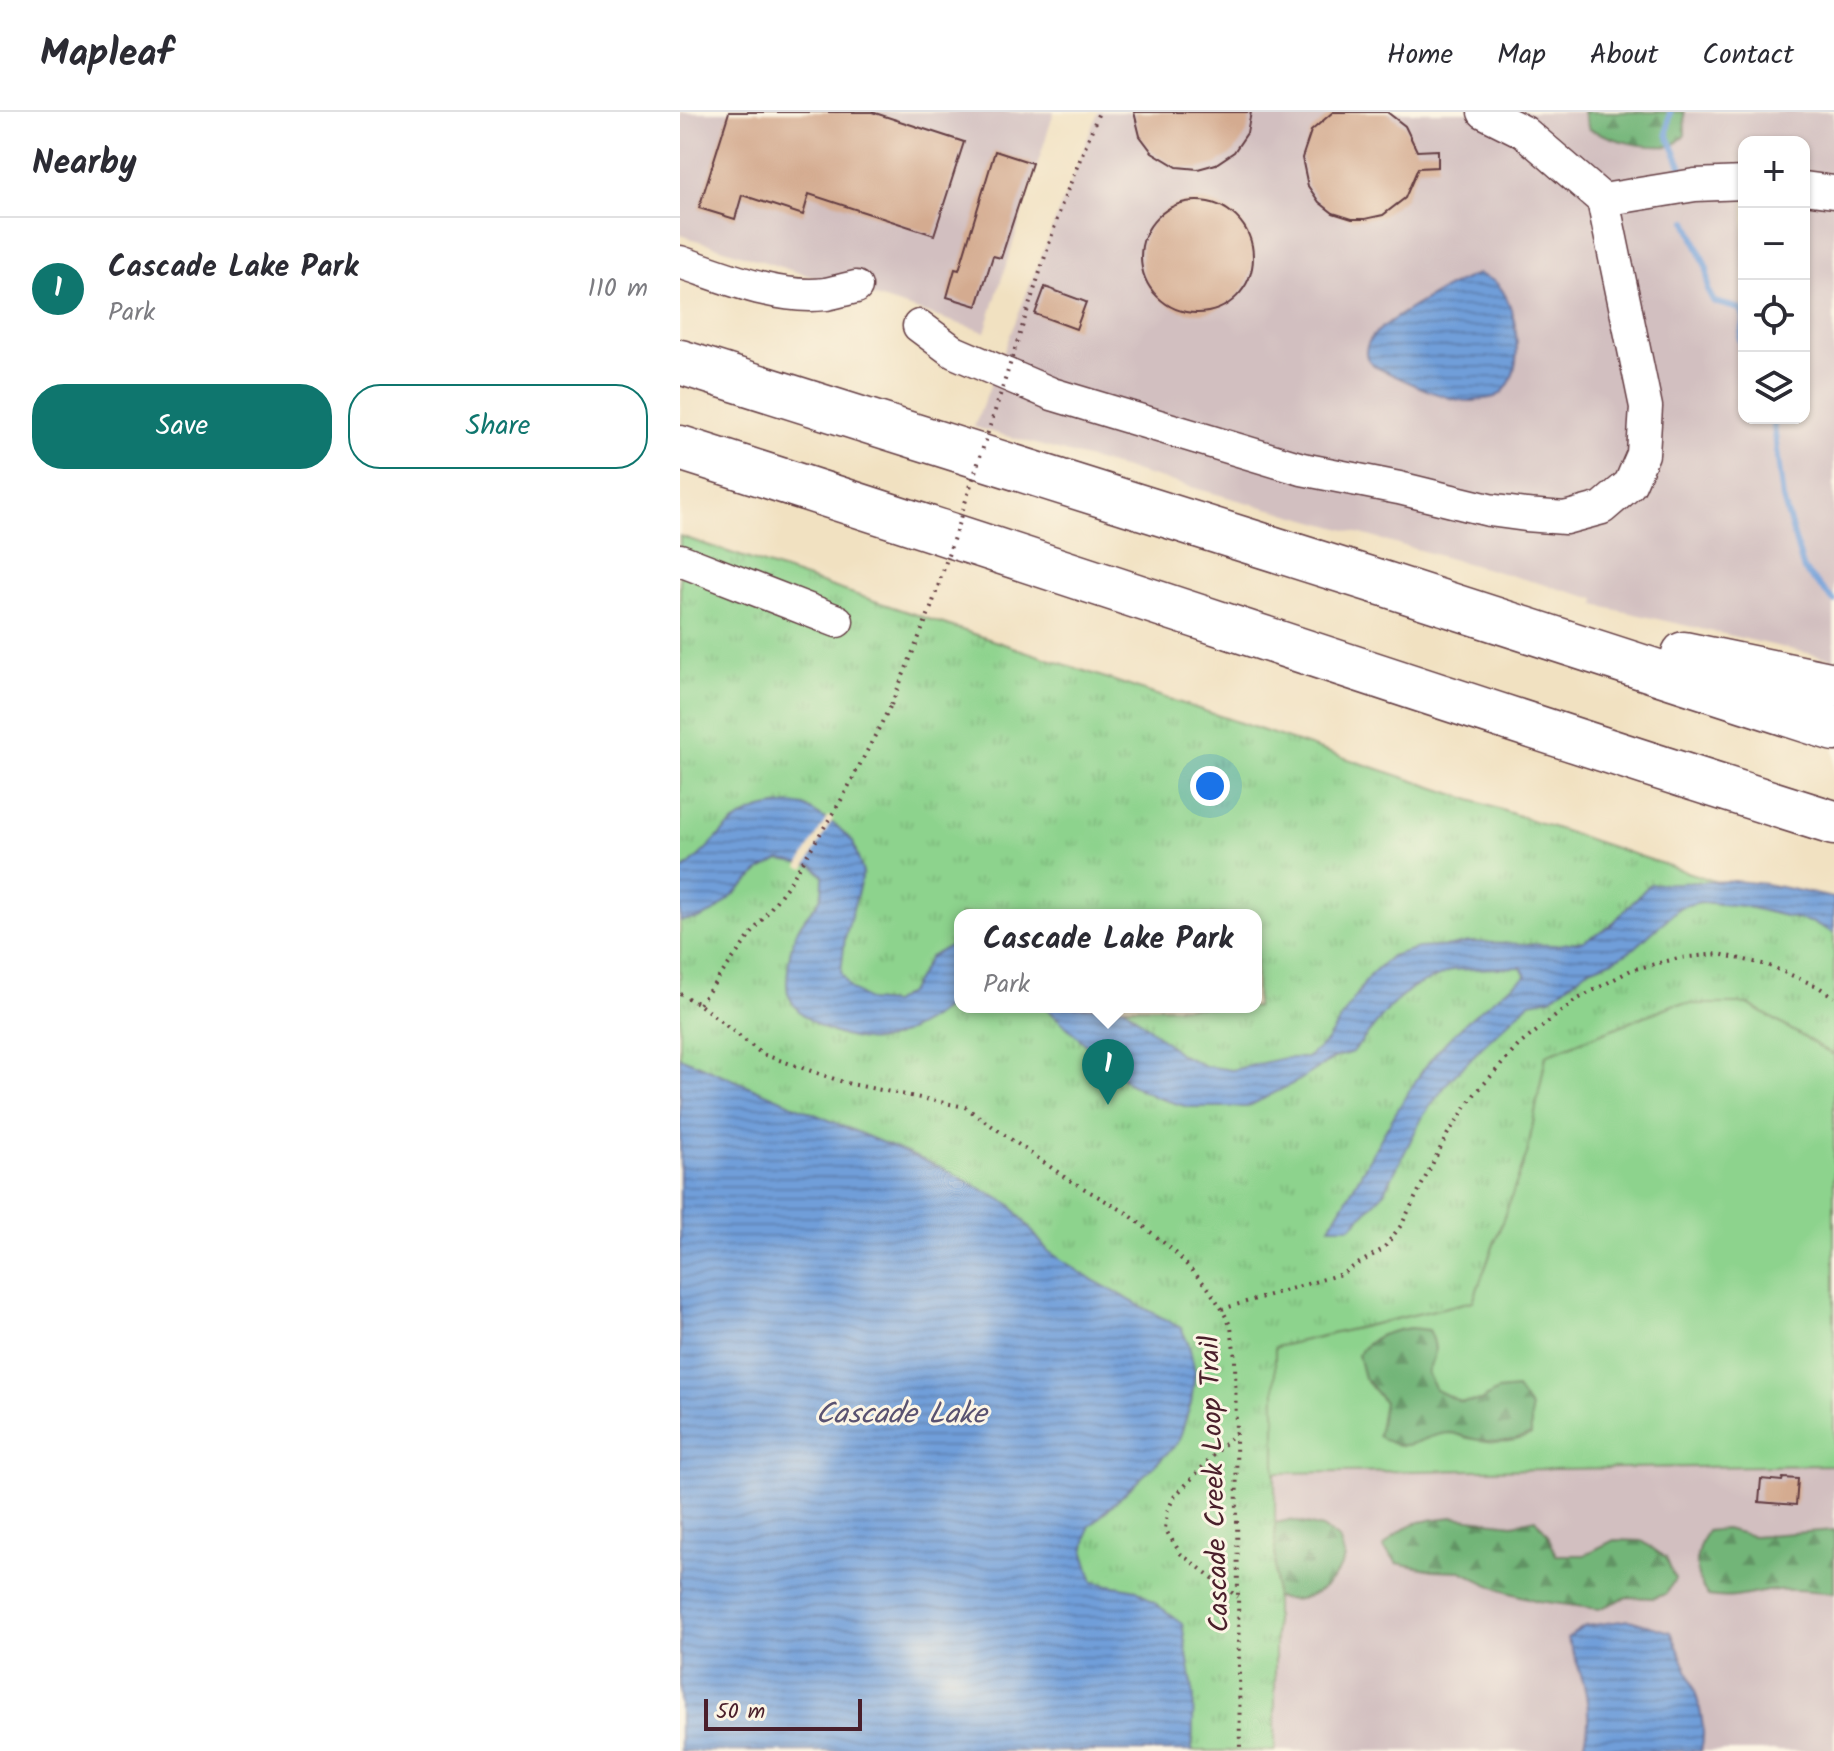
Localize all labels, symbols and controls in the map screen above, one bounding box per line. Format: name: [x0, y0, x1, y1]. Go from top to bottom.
text: Mapleaf: [40, 25, 173, 85]
text: Home: [1387, 33, 1453, 78]
text: Map: [1497, 33, 1546, 78]
text: About: [1590, 33, 1658, 78]
text: Contact: [1702, 33, 1794, 78]
map controls: [1738, 136, 1810, 424]
button: +: [1738, 136, 1810, 208]
text: Nearby: [32, 137, 137, 191]
button: −: [1738, 208, 1810, 280]
text: Cascade Lake Park: [108, 244, 358, 292]
text: 1: [54, 268, 62, 310]
text: 110 m: [588, 268, 648, 310]
button: locate: [1738, 280, 1810, 352]
text: Park: [108, 292, 155, 334]
button: layers: [1738, 352, 1810, 424]
button: Save: [32, 384, 332, 469]
button: Share: [348, 384, 648, 469]
your location: [1190, 766, 1230, 806]
popup: [954, 909, 1262, 1013]
text: Cascade Lake Park: [983, 916, 1233, 964]
text: Park: [983, 964, 1030, 1006]
pin: 1: [1082, 1039, 1134, 1105]
street label: Cascade Creek Loop Trail: [1188, 1335, 1243, 1633]
water label: Cascade Lake: [816, 1391, 989, 1439]
scale bar: [704, 1695, 862, 1731]
text: 50 m: [716, 1695, 765, 1730]

